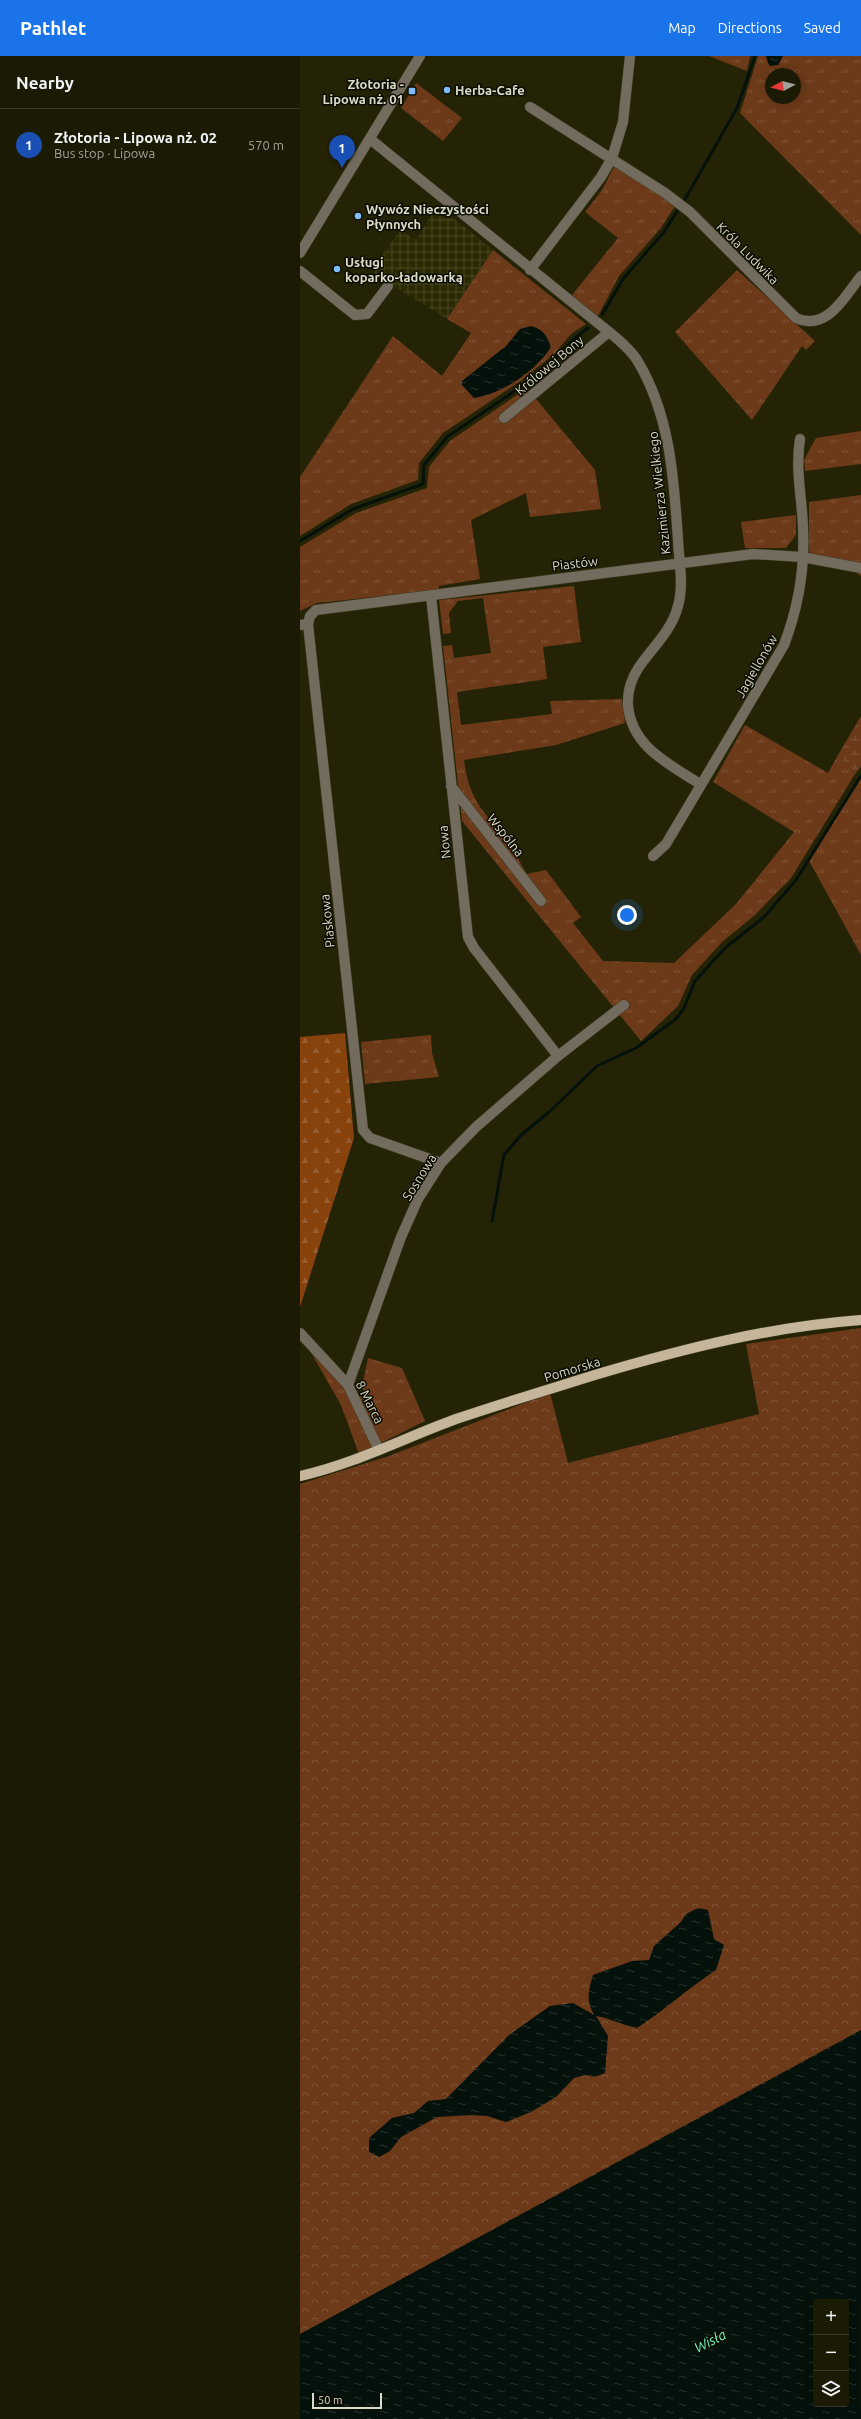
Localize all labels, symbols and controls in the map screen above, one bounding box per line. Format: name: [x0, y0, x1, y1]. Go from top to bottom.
text: Pathlet: [20, 17, 86, 39]
text: Map: [668, 20, 696, 36]
text: Directions: [718, 20, 782, 36]
text: Saved: [804, 20, 841, 36]
north arrow: [765, 68, 801, 104]
text: Nearby: [16, 73, 74, 92]
place label: Złotoria - Lipowa nż. 01: [322, 77, 404, 106]
place label: Herba-Cafe: [455, 83, 525, 97]
marker: Herba-Cafe: [442, 85, 452, 95]
marker: Złotoria - Lipowa nż. 01: [407, 86, 417, 96]
text: Złotoria - Lipowa nż. 02: [54, 129, 217, 146]
pin: 1: [329, 135, 355, 168]
text: 1: [25, 138, 33, 152]
text: 570 m: [248, 138, 284, 152]
text: Bus stop · Lipowa: [54, 146, 155, 160]
place label: Wywóz Nieczystości Płynnych: [366, 202, 489, 231]
marker: Wywóz Nieczystości Płynnych: [353, 211, 363, 221]
street label: Króla Ludwika: [714, 219, 782, 287]
place label: Usługi koparko-ładowarką: [345, 255, 463, 285]
marker: Usługi koparko-ładowarką: [332, 264, 342, 274]
street label: Królowej Bony: [512, 333, 586, 397]
street label: Kazimierza Wielkiego: [646, 431, 672, 555]
street label: Piastów: [551, 553, 599, 573]
street label: Jagiellonów: [732, 632, 780, 700]
street label: Wspólna: [485, 811, 527, 859]
street label: Nowa: [435, 825, 453, 859]
street label: Piaskowa: [317, 893, 337, 949]
your location: [617, 905, 637, 925]
street label: Sosnowa: [399, 1151, 439, 1203]
street label: Pomorska: [542, 1354, 602, 1384]
street label: 8 Marca: [353, 1378, 387, 1426]
map controls: [813, 2299, 849, 2407]
button: +: [813, 2299, 849, 2335]
water label: Wisła: [692, 2326, 729, 2356]
button: −: [813, 2335, 849, 2371]
button: layers: [813, 2371, 849, 2407]
scale bar: [312, 2391, 382, 2410]
text: 50 m: [318, 2394, 342, 2406]

